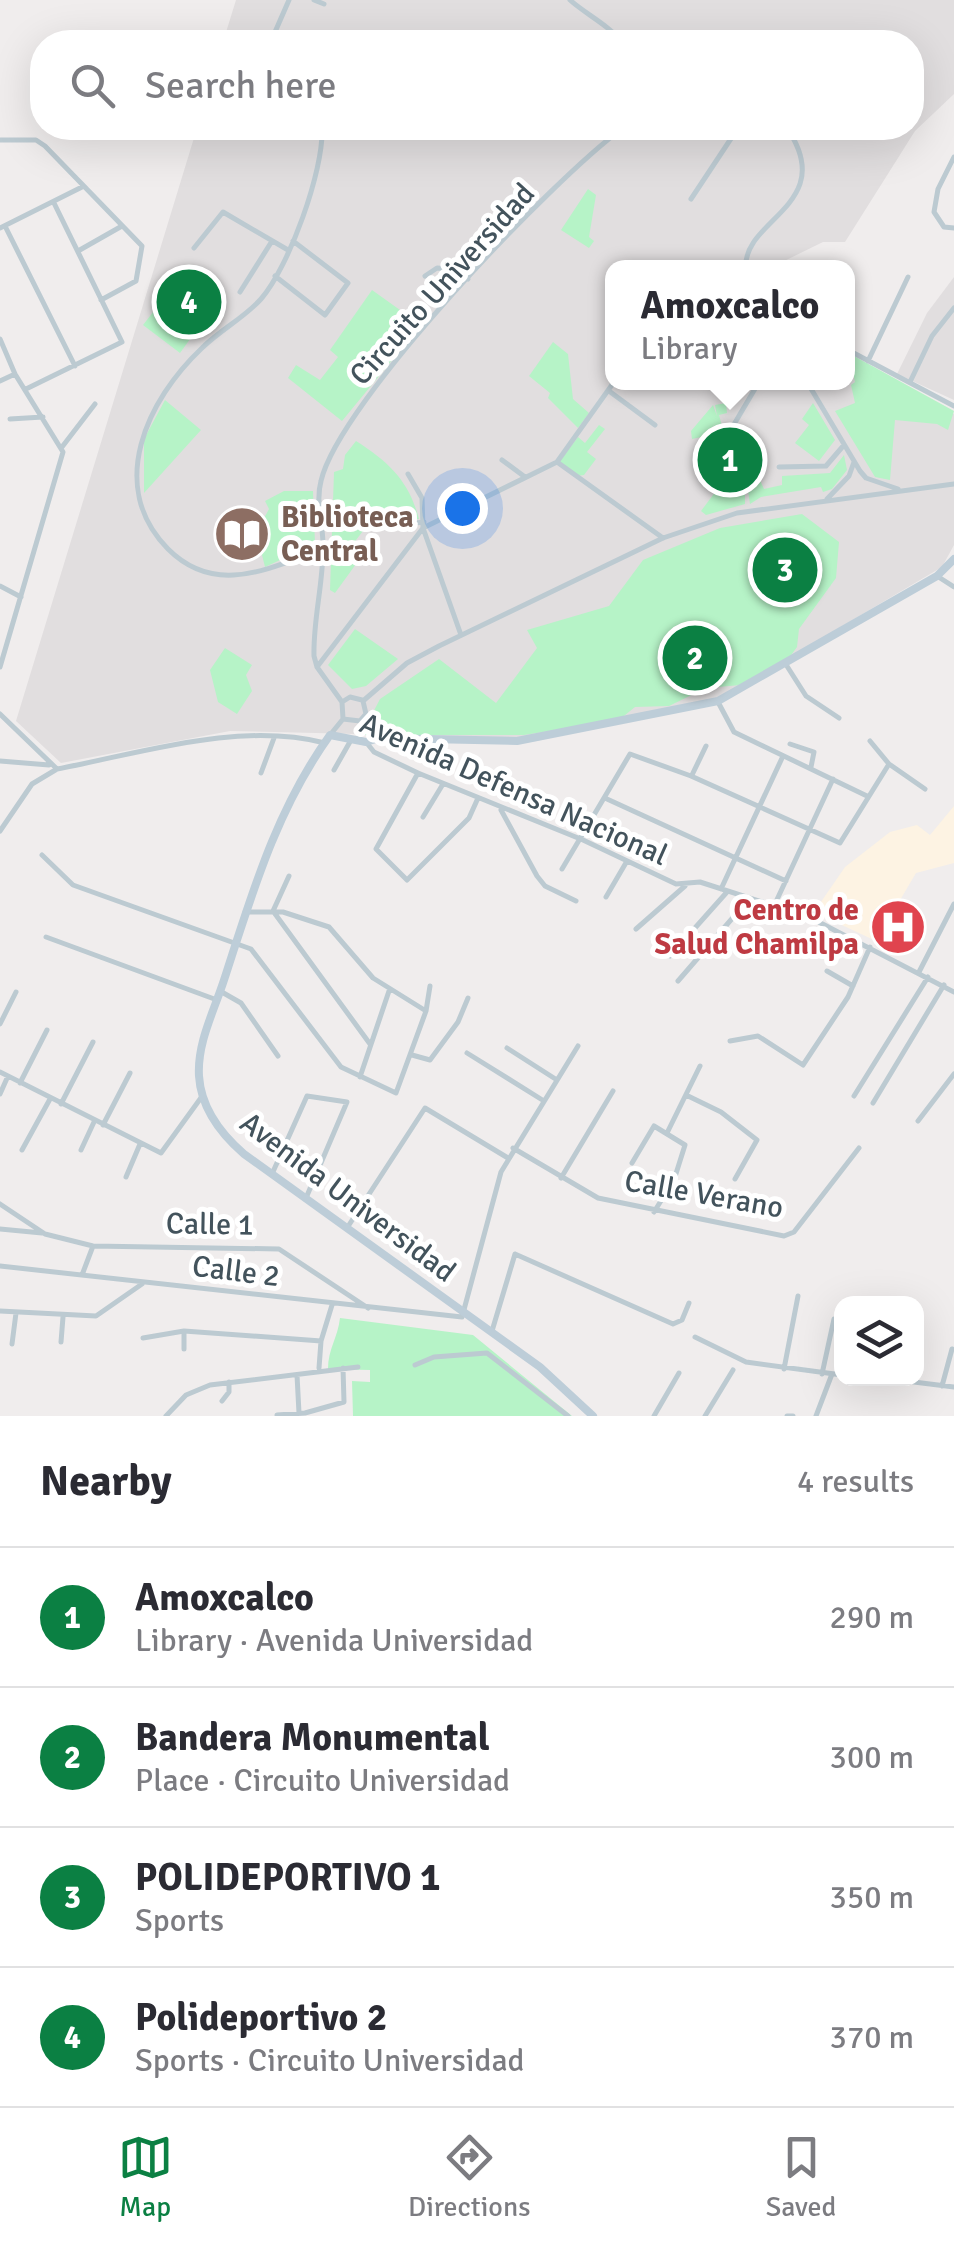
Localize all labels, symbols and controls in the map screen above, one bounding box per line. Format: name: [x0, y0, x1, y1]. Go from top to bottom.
search box: [30, 30, 924, 140]
icon: search: [65, 58, 120, 113]
text: Search here: [145, 62, 337, 109]
street label: Circuito Universidad: [342, 176, 543, 393]
popup: [605, 260, 855, 390]
pin: 4: [156, 264, 222, 340]
text: Amoxcalco: [641, 282, 819, 329]
text: Library: [641, 329, 738, 368]
pin: 1: [698, 422, 762, 498]
your location: [437, 483, 488, 534]
place label: Biblioteca Central: [281, 499, 414, 570]
library icon: Biblioteca Central: [212, 504, 272, 564]
pin: 3: [752, 532, 818, 608]
pin: 2: [662, 620, 728, 696]
street label: Avenida Defensa Nacional: [354, 705, 673, 874]
place label: Centro de Salud Chamilpa: [655, 892, 859, 963]
hospital icon: Centro de Salud Chamilpa: [868, 897, 928, 957]
street label: Avenida Universidad: [233, 1104, 463, 1290]
street label: Calle Verano: [622, 1162, 786, 1227]
street label: Calle 1: [166, 1205, 254, 1244]
street label: Calle 2: [190, 1248, 282, 1295]
map controls: [834, 1296, 924, 1386]
button: layers: [834, 1296, 924, 1386]
text: Nearby: [40, 1456, 172, 1507]
text: 4 results: [797, 1462, 914, 1501]
text: Amoxcalco: [135, 1574, 314, 1621]
text: 1: [64, 1598, 81, 1637]
text: 290 m: [830, 1598, 914, 1637]
text: Library · Avenida Universidad: [135, 1621, 533, 1660]
text: Bandera Monumental: [135, 1714, 490, 1761]
text: 2: [64, 1738, 81, 1777]
text: 300 m: [830, 1738, 914, 1777]
text: Place · Circuito Universidad: [135, 1761, 510, 1800]
text: POLIDEPORTIVO 1: [135, 1854, 441, 1901]
text: 3: [64, 1878, 81, 1917]
text: 350 m: [830, 1878, 914, 1917]
text: Sports: [135, 1901, 224, 1940]
text: Polideportivo 2: [135, 1994, 387, 2041]
text: 4: [64, 2018, 81, 2057]
text: 370 m: [830, 2018, 914, 2057]
text: Sports · Circuito Universidad: [135, 2041, 524, 2080]
tab: Map: [118, 2130, 173, 2224]
tab: Directions: [408, 2130, 530, 2224]
tab: Saved: [766, 2130, 836, 2224]

